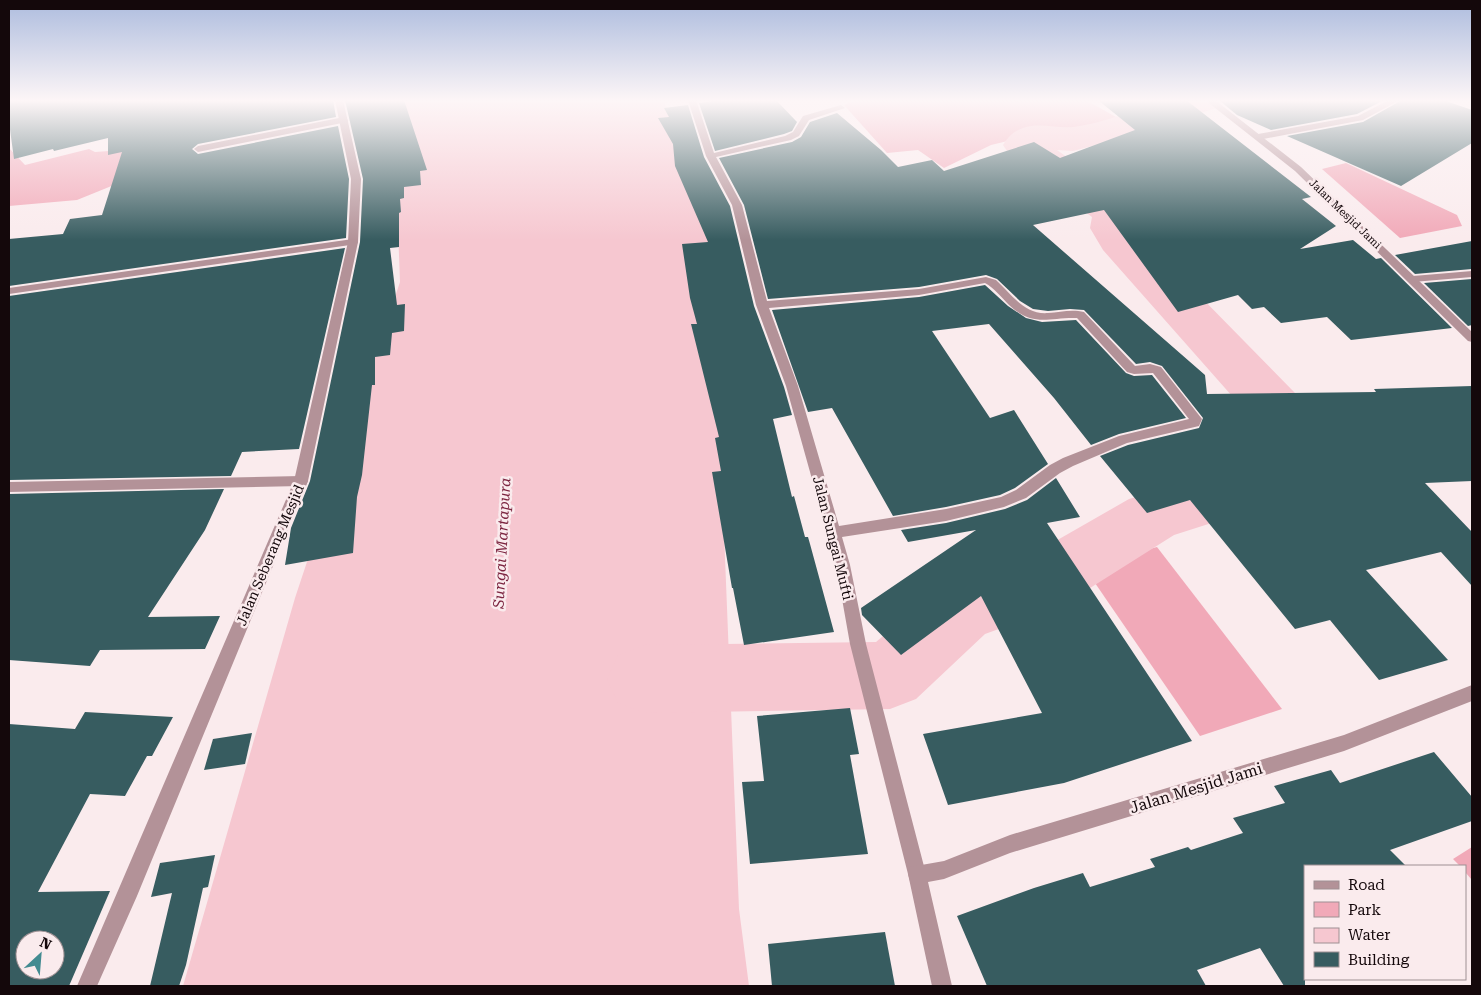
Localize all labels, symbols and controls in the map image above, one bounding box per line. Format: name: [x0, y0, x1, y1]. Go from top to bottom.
street label: Jalan Mesjid Jami: [1306, 176, 1384, 252]
street label: Jalan Sungai Mufti: [810, 474, 856, 602]
water label: Sungai Martapura: [490, 477, 514, 610]
street label: Jalan Seberang Mesjid: [233, 482, 307, 628]
street label: Jalan Mesjid Jami: [1127, 759, 1265, 817]
legend: [1304, 865, 1466, 980]
text: Road: [1348, 876, 1385, 894]
text: Park: [1348, 901, 1382, 919]
text: Water: [1348, 926, 1390, 944]
north arrow: [15, 930, 65, 980]
text: N: [37, 934, 54, 953]
text: Building: [1348, 951, 1410, 969]

